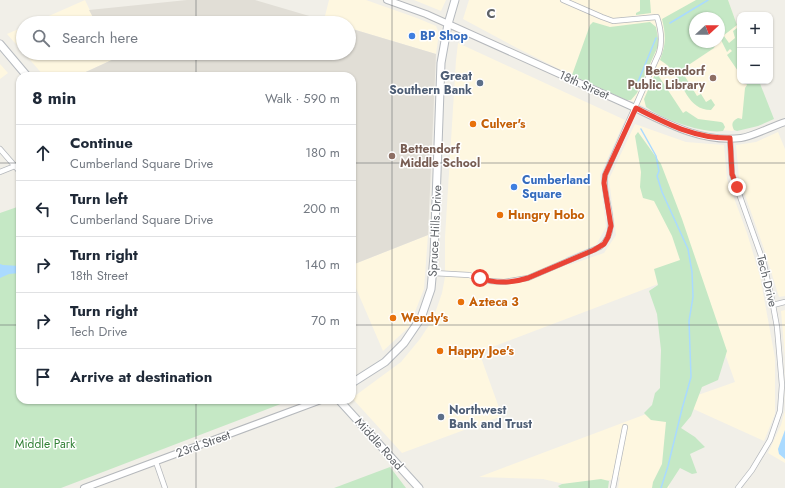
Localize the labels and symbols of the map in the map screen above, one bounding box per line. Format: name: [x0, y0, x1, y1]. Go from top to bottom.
text: C: [486, 4, 496, 23]
north arrow: [689, 12, 725, 48]
place label: BP Shop: [420, 27, 468, 45]
marker: BP Shop: [407, 31, 417, 41]
place label: Bettendorf Public Library: [627, 62, 706, 94]
street label: 18th Street: [556, 66, 612, 104]
place label: Great Southern Bank: [389, 67, 472, 99]
marker: Bettendorf Public Library: [708, 73, 718, 83]
marker: Great Southern Bank: [475, 78, 485, 88]
place label: Culver's: [481, 115, 526, 133]
marker: Culver's: [468, 119, 478, 129]
place label: Bettendorf Middle School: [400, 140, 480, 172]
marker: Bettendorf Middle School: [387, 151, 397, 161]
place label: Cumberland Square: [522, 171, 590, 203]
route end: [728, 178, 746, 196]
marker: Cumberland Square: [509, 182, 519, 192]
street label: Spruce Hills Drive: [424, 185, 446, 277]
place label: Hungry Hobo: [508, 206, 585, 224]
marker: Hungry Hobo: [495, 210, 505, 220]
street label: Tech Drive: [752, 253, 782, 309]
route start: [471, 269, 489, 287]
place label: Azteca 3: [468, 293, 519, 311]
marker: Azteca 3: [456, 297, 466, 307]
place label: Wendy's: [401, 309, 449, 327]
marker: Wendy's: [388, 313, 398, 323]
place label: Happy Joe's: [448, 342, 514, 360]
marker: Happy Joe's: [435, 346, 445, 356]
place label: Northwest Bank and Trust: [449, 401, 532, 433]
marker: Northwest Bank and Trust: [436, 412, 446, 422]
street label: Middle Road: [351, 414, 407, 474]
street label: 23rd Street: [173, 426, 233, 462]
park label: Middle Park: [15, 435, 76, 453]

